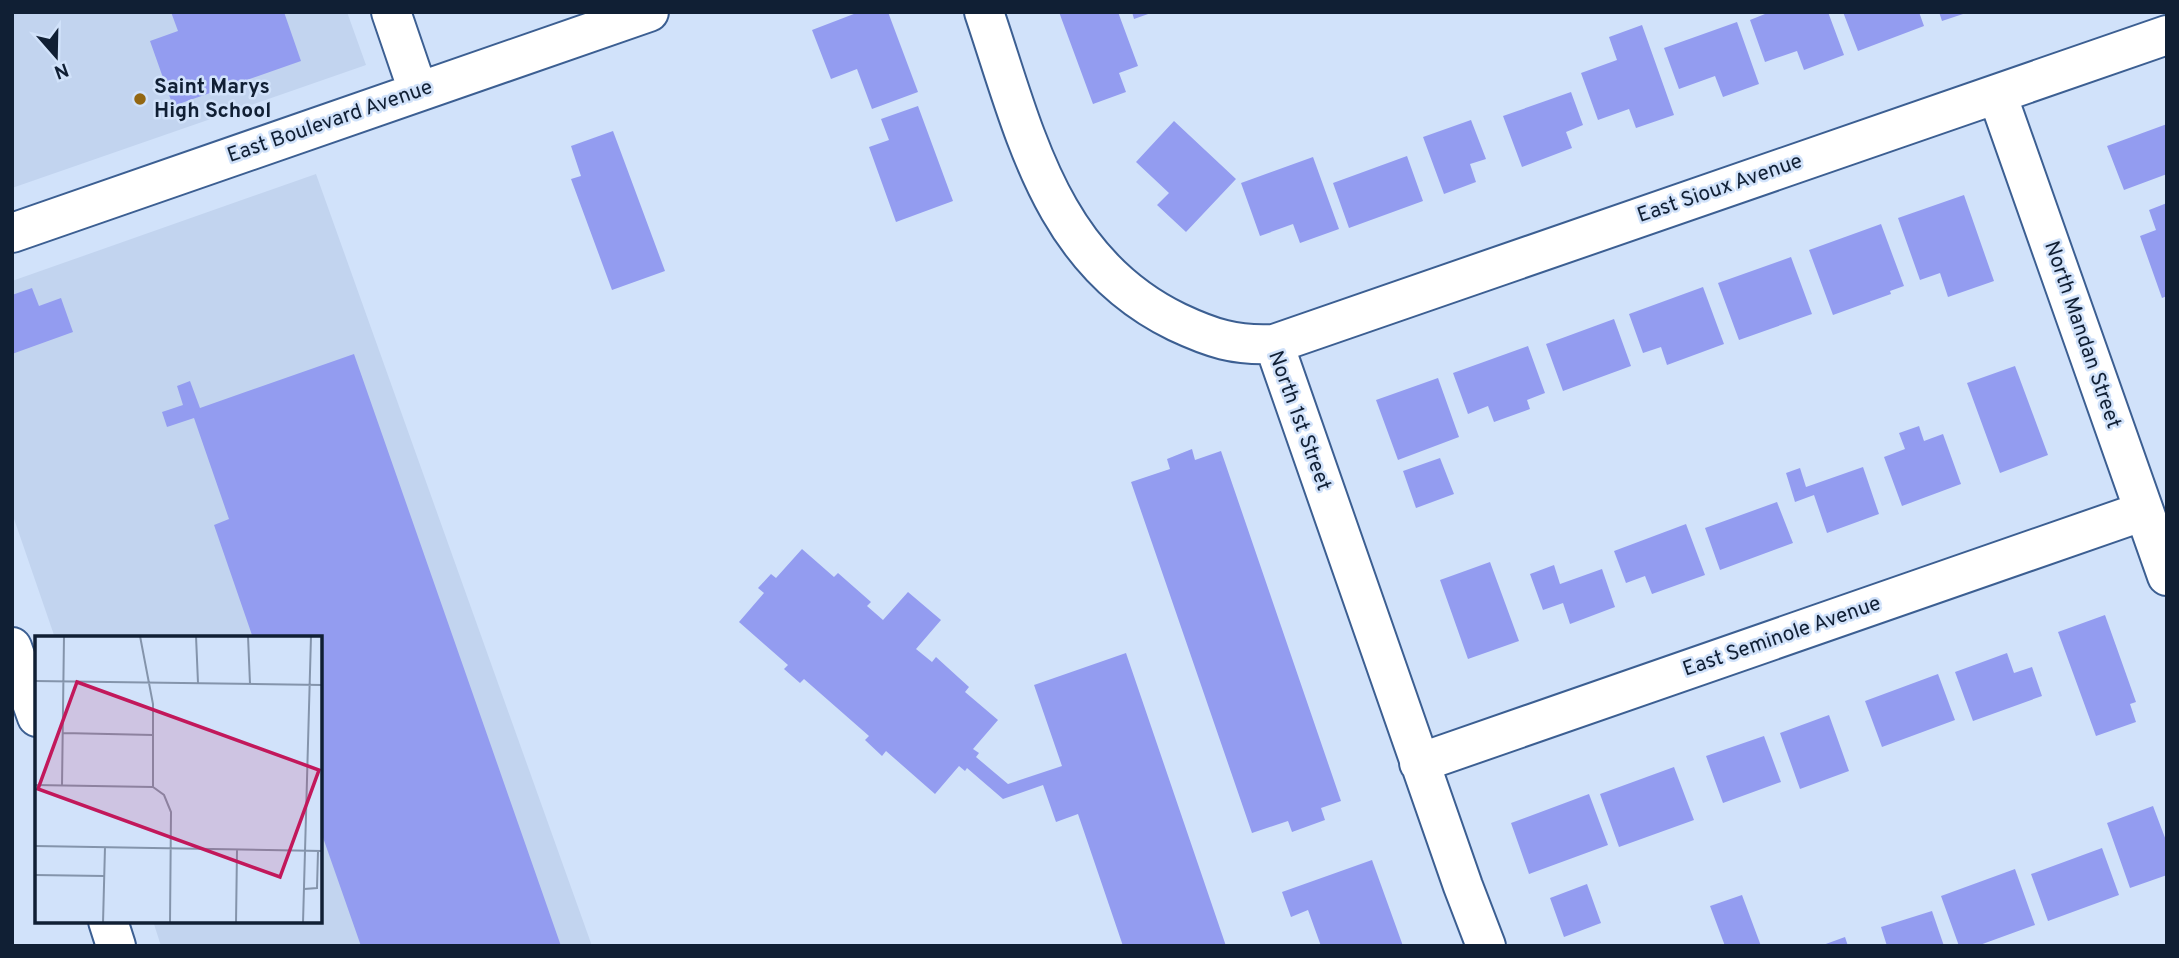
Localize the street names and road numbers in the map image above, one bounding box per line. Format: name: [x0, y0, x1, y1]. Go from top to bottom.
street label: East Boulevard Avenue: [224, 74, 436, 170]
street label: East Sioux Avenue: [1634, 148, 1806, 230]
street label: North Mandan Street: [2037, 238, 2127, 432]
street label: North 1st Street: [1261, 347, 1337, 495]
street label: East Seminole Avenue: [1679, 590, 1885, 684]

